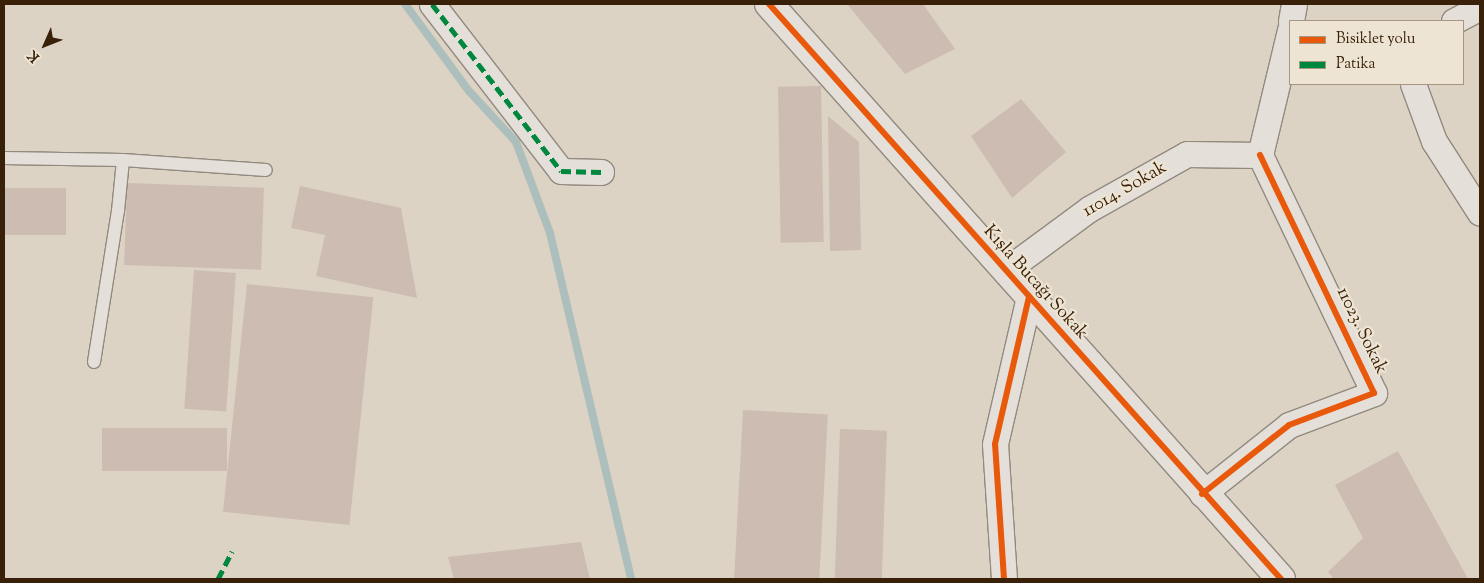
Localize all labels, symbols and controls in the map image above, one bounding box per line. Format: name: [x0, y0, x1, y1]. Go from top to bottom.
north arrow: [20, 20, 70, 70]
legend: [1289, 20, 1464, 85]
text: Bisiklet yolu: [1336, 29, 1415, 50]
text: K: [23, 45, 45, 66]
text: Patika: [1336, 54, 1376, 75]
street label: 11014. Sokak: [1079, 157, 1171, 223]
street label: Kışla Bucağı Sokak: [978, 221, 1092, 345]
street label: 11023. Sokak: [1331, 284, 1391, 378]

